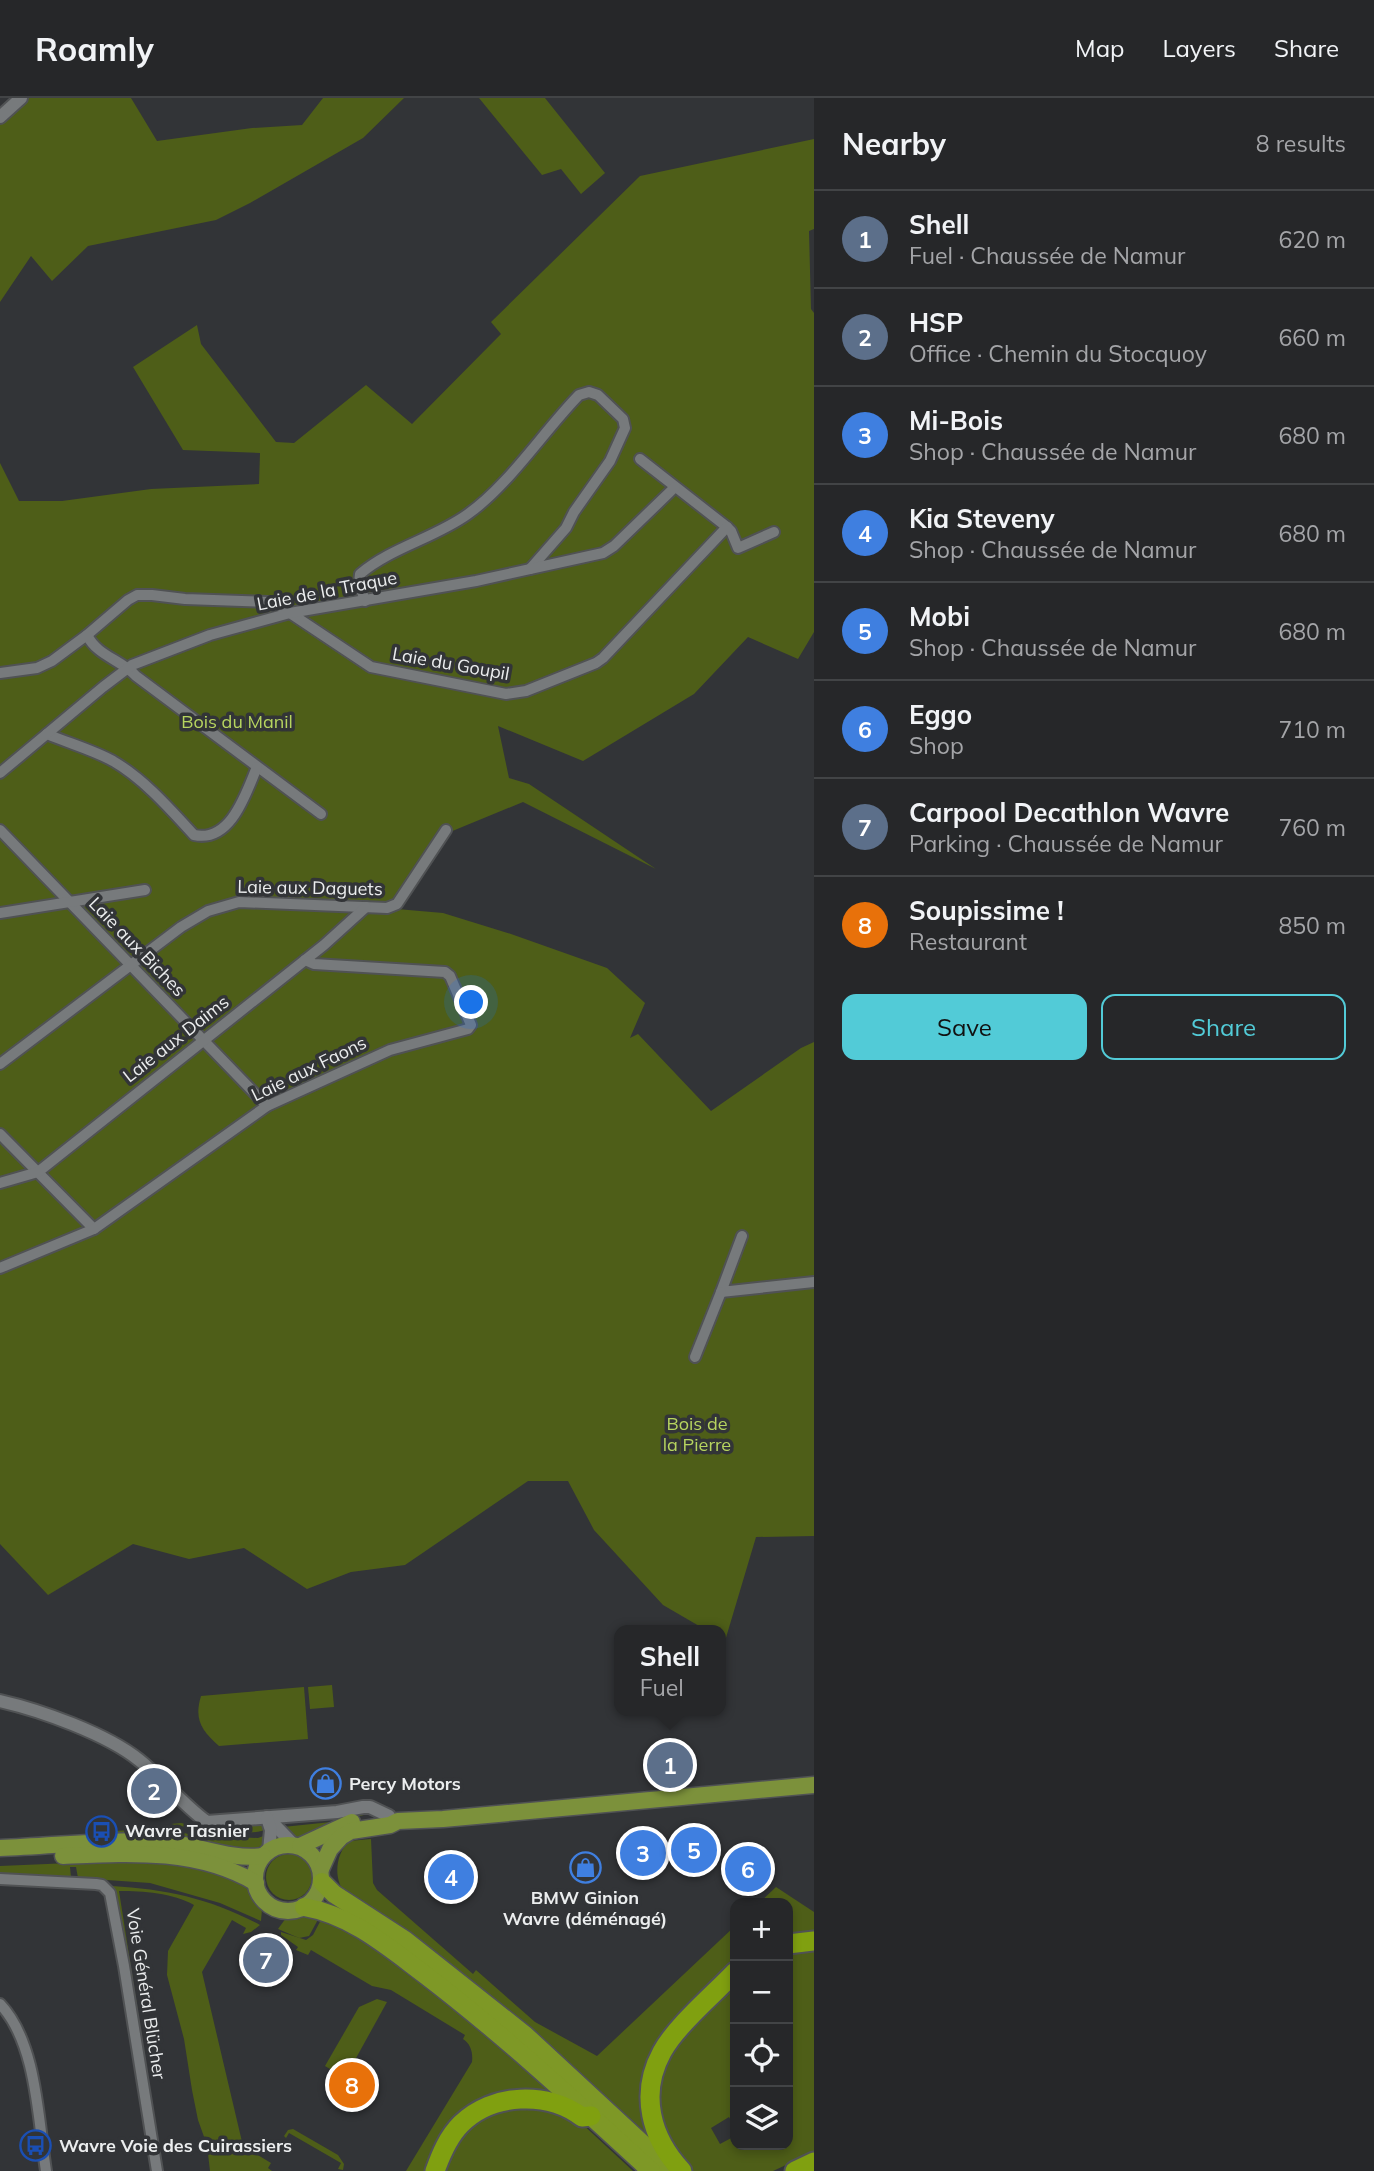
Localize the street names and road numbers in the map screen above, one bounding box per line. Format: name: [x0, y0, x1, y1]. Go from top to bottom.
street label: Laie de la Traque: [255, 566, 399, 615]
street label: Laie du Goupil: [391, 642, 511, 685]
street label: Laie aux Daguets: [237, 875, 383, 900]
street label: Laie aux Biches: [84, 892, 191, 1001]
street label: Laie aux Daims: [118, 990, 233, 1087]
street label: Laie aux Faons: [247, 1031, 370, 1106]
street label: Voie Général Blücher: [122, 1907, 171, 2081]

